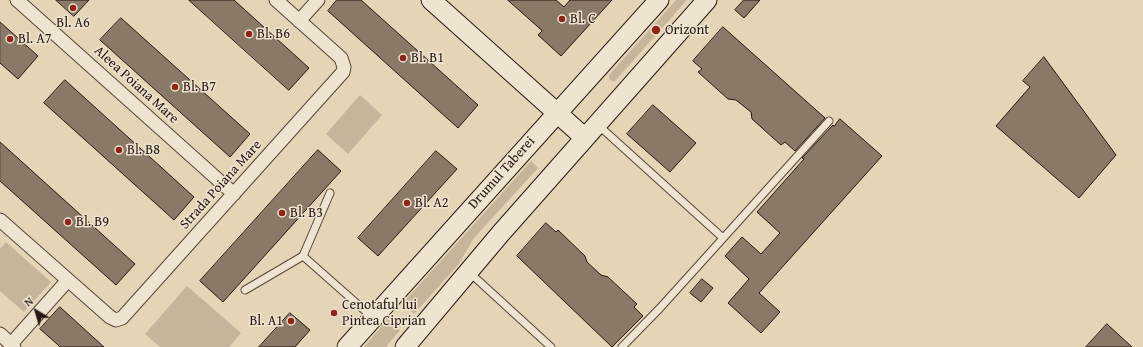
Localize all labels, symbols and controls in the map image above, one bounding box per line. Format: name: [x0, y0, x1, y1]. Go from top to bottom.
marker: Bl. A6: [68, 3, 78, 13]
place label: Bl. C: [570, 11, 596, 27]
marker: Bl. C: [557, 14, 567, 24]
place label: Bl. A6: [56, 15, 90, 31]
place label: Orizont: [665, 22, 709, 38]
marker: Orizont: [650, 24, 662, 36]
place label: Bl. B6: [257, 26, 290, 42]
marker: Bl. B6: [244, 29, 254, 39]
place label: Bl. A7: [18, 31, 52, 47]
marker: Bl. A7: [5, 34, 15, 44]
street label: Aleea Poiana Mare: [90, 43, 182, 127]
place label: Bl. B1: [411, 50, 444, 66]
marker: Bl. B1: [398, 53, 408, 63]
place label: Bl. B7: [183, 79, 216, 95]
marker: Bl. B7: [170, 82, 180, 92]
street label: Drumul Taberei: [465, 133, 539, 213]
street label: Strada Poiana Mare: [177, 137, 265, 233]
place label: Bl. B8: [127, 142, 160, 158]
marker: Bl. B8: [114, 145, 124, 155]
place label: Bl. A2: [415, 195, 449, 211]
marker: Bl. A2: [402, 198, 412, 208]
place label: Bl. B3: [290, 205, 323, 221]
marker: Bl. B3: [277, 208, 287, 218]
place label: Bl. B9: [76, 214, 109, 230]
marker: Bl. B9: [63, 217, 73, 227]
north arrow: [16, 291, 56, 331]
text: N: [21, 293, 36, 310]
place label: Cenotaful lui Pintea Ciprian: [342, 297, 426, 330]
marker: Cenotaful lui Pintea Ciprian: [329, 308, 339, 318]
place label: Bl. A1: [249, 313, 283, 329]
marker: Bl. A1: [286, 316, 296, 326]

